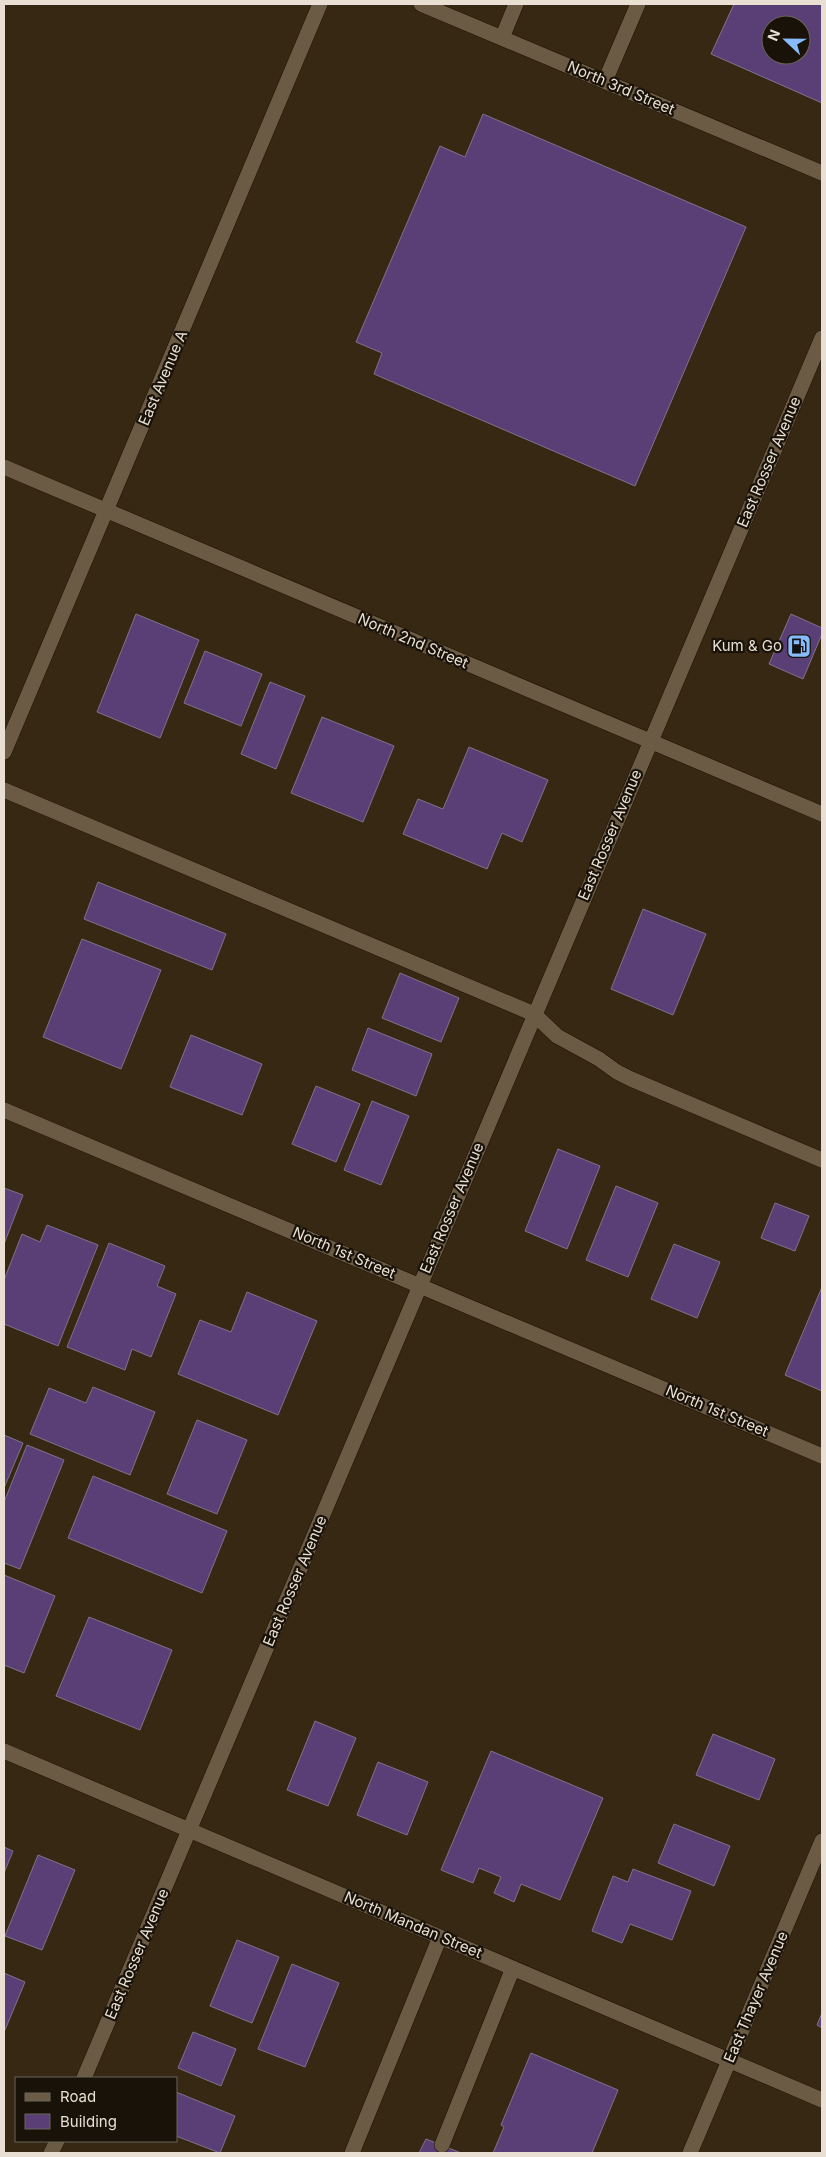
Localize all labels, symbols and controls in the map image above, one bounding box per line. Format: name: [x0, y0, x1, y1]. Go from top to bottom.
north arrow: [761, 15, 811, 65]
text: N: [764, 27, 783, 43]
street label: North 3rd Street: [565, 56, 678, 119]
street label: East Avenue A: [134, 327, 191, 428]
street label: East Rosser Avenue: [732, 394, 805, 530]
street label: North 2nd Street: [355, 609, 471, 672]
fuel station icon: Kum & Go: [786, 633, 812, 659]
place label: Kum & Go: [712, 636, 782, 655]
street label: East Rosser Avenue: [573, 767, 646, 903]
street label: East Rosser Avenue: [415, 1140, 488, 1276]
street label: North 1st Street: [290, 1222, 398, 1283]
street label: North 1st Street: [663, 1380, 771, 1441]
street label: East Rosser Avenue: [258, 1513, 331, 1649]
street label: East Rosser Avenue: [100, 1886, 173, 2022]
street label: North Mandan Street: [341, 1887, 485, 1962]
street label: East Thayer Avenue: [719, 1928, 792, 2065]
legend: [15, 2077, 178, 2142]
text: Road: [60, 2087, 96, 2106]
text: Building: [60, 2112, 117, 2131]

